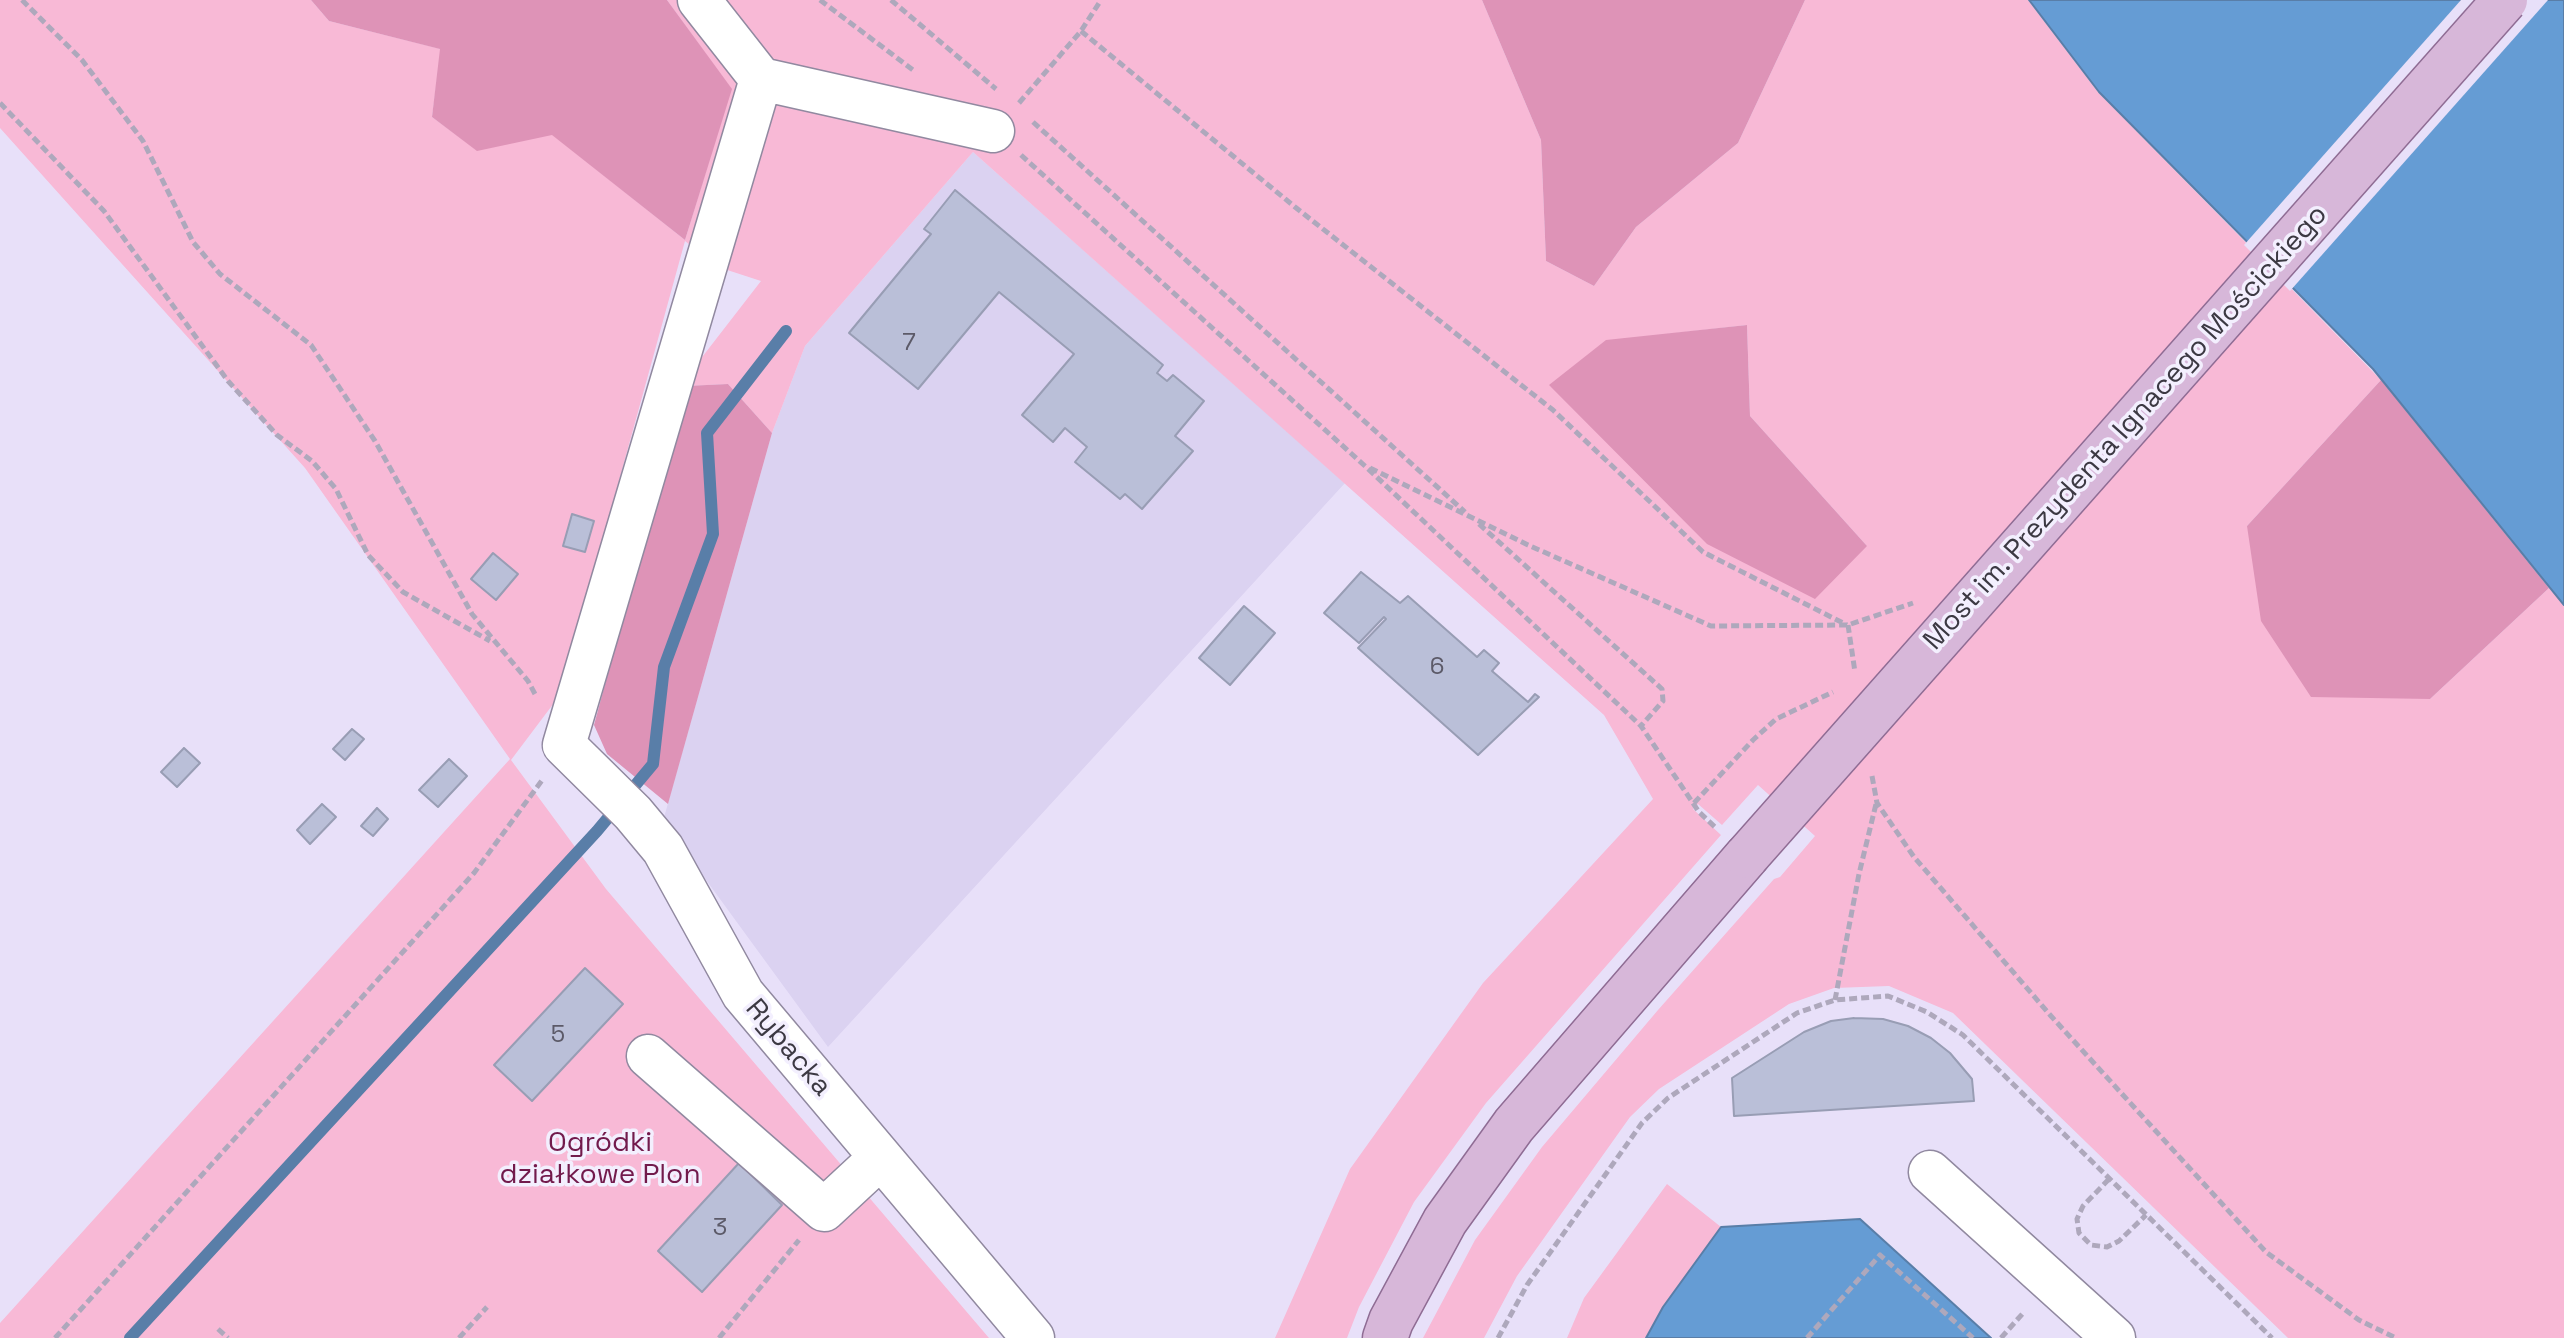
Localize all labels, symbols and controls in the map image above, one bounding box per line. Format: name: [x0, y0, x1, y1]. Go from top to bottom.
street label: Most im. Prezydenta Ignacego Mościckiego: [1917, 199, 2335, 657]
house number: 7: [902, 329, 916, 357]
house number: 6: [1430, 653, 1444, 681]
street label: Rybacka: [738, 993, 838, 1103]
house number: 5: [551, 1021, 565, 1049]
park label: Ogródki działkowe Plon: [499, 1126, 701, 1192]
house number: 3: [713, 1214, 727, 1242]

